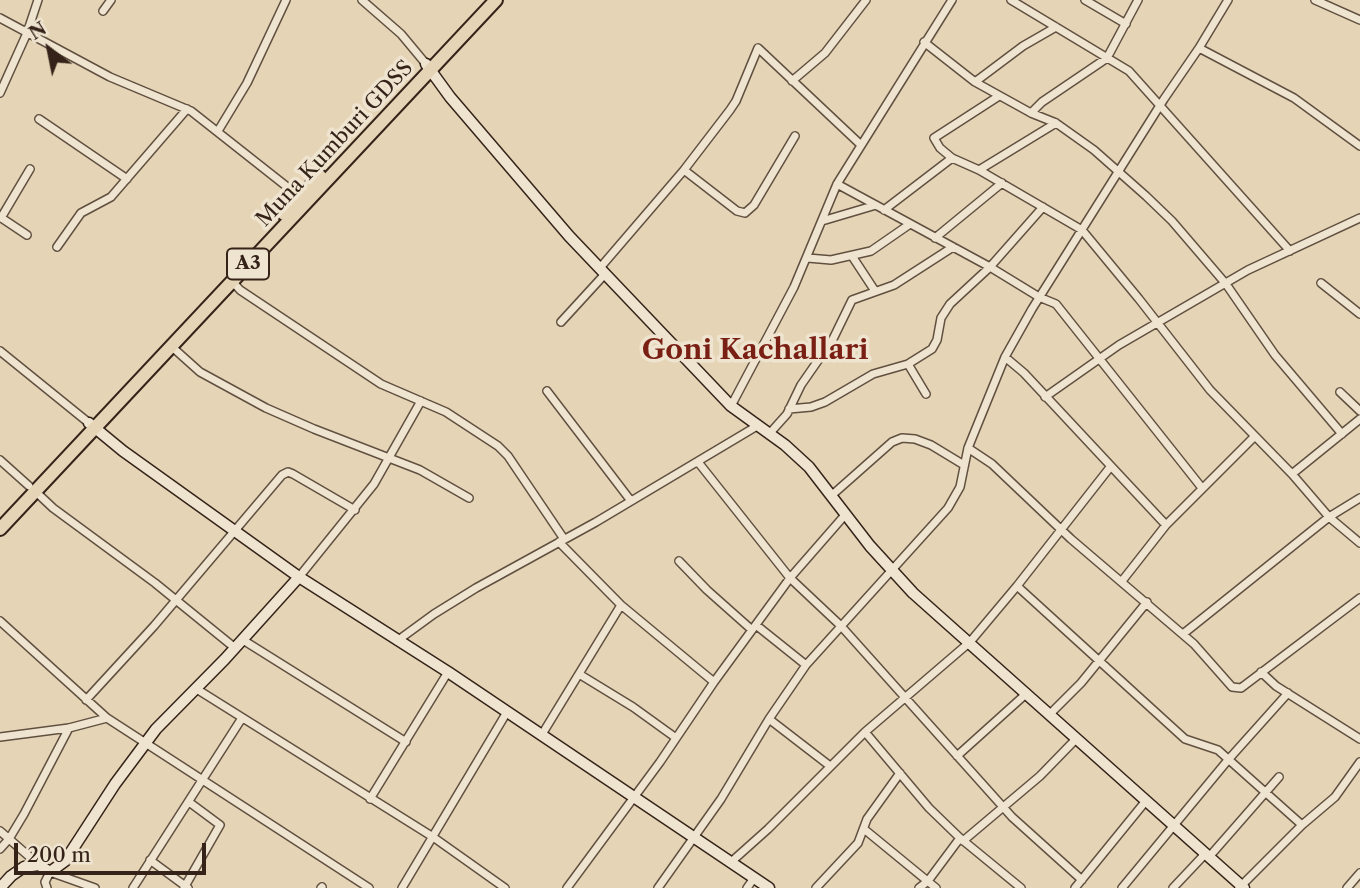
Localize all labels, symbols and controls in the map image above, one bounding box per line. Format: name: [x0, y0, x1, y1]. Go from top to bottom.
north arrow: [14, 14, 84, 84]
text: N: [25, 17, 51, 45]
street label: Muna Kumburi GDSS: [251, 56, 419, 232]
road number: A3: [227, 248, 269, 280]
district label: Goni Kachallari: [642, 334, 868, 368]
scale bar: [18, 828, 210, 872]
text: 200 m: [27, 842, 91, 867]

